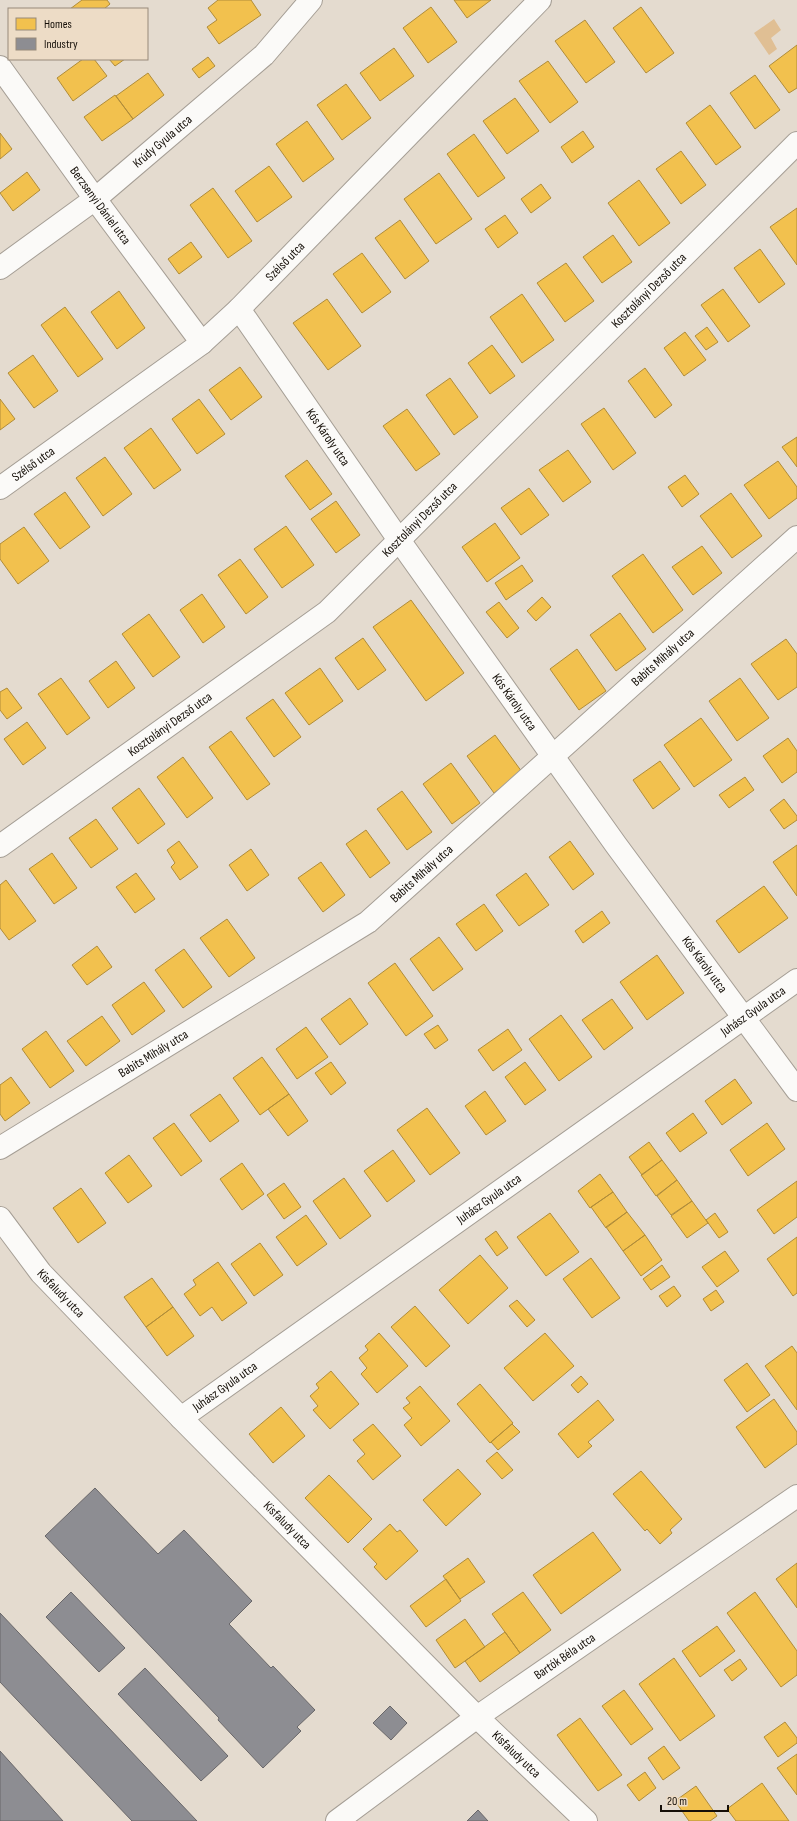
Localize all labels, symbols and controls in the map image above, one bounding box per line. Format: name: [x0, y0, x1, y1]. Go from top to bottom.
legend: [8, 8, 148, 60]
text: Homes: [44, 17, 72, 32]
text: Industry: [44, 37, 78, 52]
street label: Krúdy Gyula utca: [129, 112, 195, 171]
street label: Berzsenyi Dániel utca: [66, 163, 134, 248]
street label: Szélső utca: [262, 238, 308, 285]
street label: Kosztolányi Dezső utca: [608, 250, 690, 332]
street label: Kós Károly utca: [302, 405, 353, 469]
street label: Szélső utca: [9, 443, 58, 485]
street label: Kosztolányi Dezső utca: [379, 479, 461, 560]
street label: Babits Mihály utca: [628, 625, 698, 690]
street label: Kós Károly utca: [489, 670, 540, 734]
street label: Kosztolányi Dezső utca: [125, 689, 215, 760]
street label: Babits Mihály utca: [387, 841, 456, 906]
street label: Kós Károly utca: [678, 933, 731, 996]
street label: Juhász Gyula utca: [717, 983, 789, 1040]
street label: Babits Mihály utca: [116, 1026, 191, 1081]
street label: Juhász Gyula utca: [453, 1171, 525, 1228]
street label: Kisfaludy utca: [34, 1266, 88, 1321]
street label: Juhász Gyula utca: [189, 1358, 260, 1416]
street label: Kisfaludy utca: [260, 1498, 314, 1553]
street label: Bartók Béla utca: [531, 1630, 598, 1683]
street label: Kisfaludy utca: [488, 1727, 544, 1781]
scale bar: [661, 1787, 728, 1813]
text: 20 m: [667, 1794, 687, 1809]

